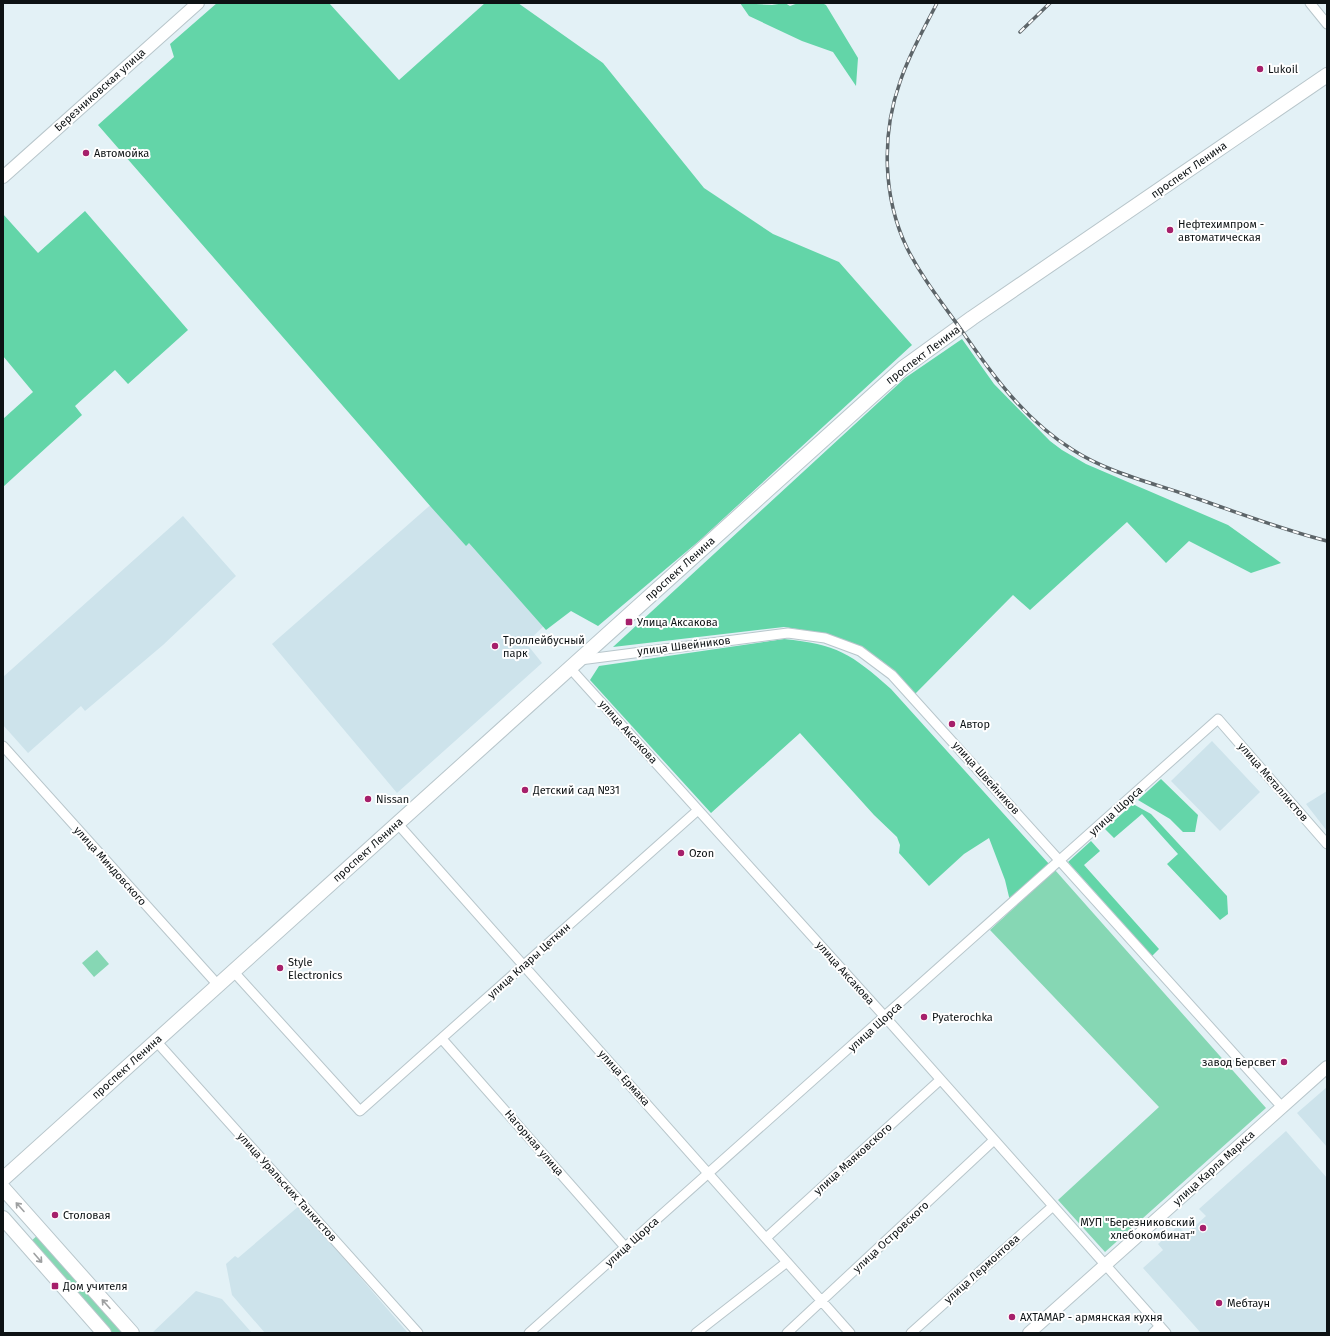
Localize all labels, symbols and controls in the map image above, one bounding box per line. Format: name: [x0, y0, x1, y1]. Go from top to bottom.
street label: Березниковская улица: [52, 46, 148, 134]
place label: Lukoil: [1268, 63, 1298, 76]
marker: Lukoil: [1255, 64, 1265, 74]
street label: проспект Ленина: [1149, 139, 1229, 201]
place label: Автомойка: [94, 147, 149, 160]
marker: Автомойка: [81, 148, 91, 158]
place label: Нефтехимпром - автоматическая: [1178, 218, 1264, 244]
marker: Нефтехимпром - автоматическая: [1165, 225, 1175, 235]
street label: проспект Ленина: [883, 323, 963, 387]
street label: проспект Ленина: [642, 534, 718, 604]
place label: Улица Аксакова: [637, 616, 718, 629]
marker: Улица Аксакова: [624, 617, 634, 627]
place label: Троллейбусный парк: [503, 634, 585, 660]
street label: улица Швейников: [637, 634, 731, 658]
marker: Троллейбусный парк: [490, 641, 500, 651]
street label: улица Аксакова: [596, 698, 660, 766]
place label: Автор: [960, 718, 990, 731]
marker: Автор: [947, 719, 957, 729]
street label: улица Швейников: [950, 739, 1022, 817]
street label: улица Металлистов: [1235, 740, 1311, 824]
street label: улица Щорса: [1086, 783, 1146, 839]
place label: Детский сад №31: [532, 784, 620, 797]
marker: Детский сад №31: [520, 785, 530, 795]
place label: Nissan: [376, 793, 409, 806]
marker: Nissan: [363, 794, 373, 804]
street label: проспект Ленина: [330, 815, 406, 885]
street label: улица Миндовского: [71, 824, 149, 908]
place label: Ozon: [689, 847, 714, 860]
marker: Ozon: [676, 848, 686, 858]
street label: улица Клары Цеткин: [485, 920, 573, 1002]
street label: улица Аксакова: [813, 939, 877, 1007]
place label: Style Electronics: [288, 956, 342, 982]
marker: Style Electronics: [275, 963, 285, 973]
street label: улица Щорса: [845, 999, 905, 1055]
place label: Pyaterochka: [932, 1011, 993, 1024]
marker: Pyaterochka: [919, 1012, 929, 1022]
street label: проспект Ленина: [89, 1032, 165, 1102]
street label: улица Ермака: [595, 1047, 653, 1109]
place label: завод Берсвет: [1202, 1056, 1276, 1069]
marker: завод Берсвет: [1279, 1057, 1289, 1067]
street label: Нагорная улица: [502, 1107, 566, 1179]
street label: улица Маяковского: [811, 1121, 895, 1197]
street label: улица Карла Маркса: [1170, 1128, 1258, 1208]
street label: улица Уральских Танкистов: [235, 1130, 339, 1244]
street label: улица Островского: [850, 1199, 932, 1275]
one-way arrow: [15, 1201, 24, 1212]
place label: Столовая: [63, 1209, 111, 1222]
marker: Столовая: [50, 1210, 60, 1220]
street label: улица Щорса: [602, 1214, 662, 1270]
place label: МУП "Березниковский хлебокомбинат": [1080, 1216, 1195, 1242]
marker: МУП "Березниковский хлебокомбинат": [1198, 1223, 1208, 1233]
street label: улица Лермонтова: [942, 1232, 1022, 1306]
one-way arrow: [33, 1253, 43, 1263]
place label: Дом учителя: [62, 1280, 128, 1293]
marker: Дом учителя: [50, 1281, 60, 1291]
place label: Мебтаун: [1227, 1297, 1270, 1310]
marker: Мебтаун: [1214, 1298, 1224, 1308]
one-way arrow: [101, 1299, 111, 1309]
place label: АХТАМАР - армянская кухня: [1020, 1311, 1162, 1324]
marker: АХТАМАР - армянская кухня: [1007, 1312, 1017, 1322]

